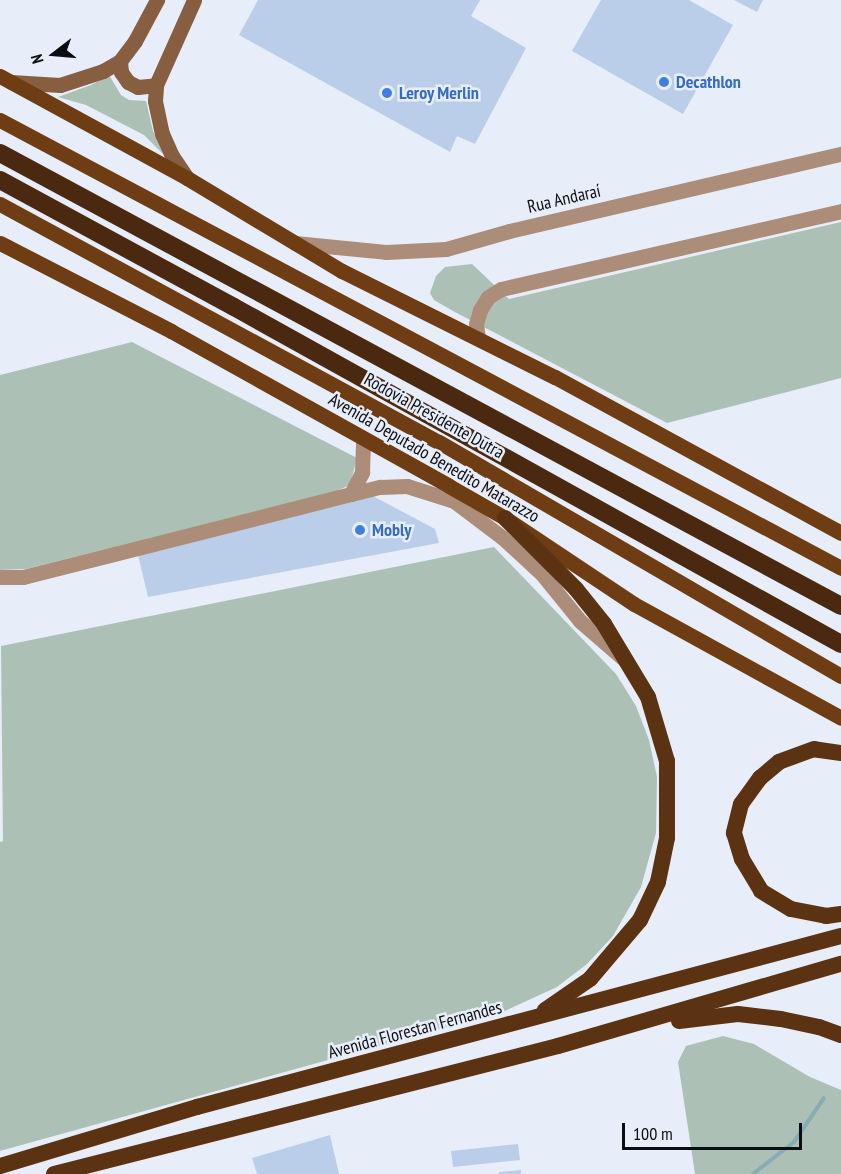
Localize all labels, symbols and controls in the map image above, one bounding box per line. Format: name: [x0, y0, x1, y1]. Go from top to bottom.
north arrow: [24, 24, 84, 84]
text: N: [26, 52, 48, 66]
place label: Decathlon: [676, 71, 741, 93]
marker: Decathlon: [657, 75, 671, 89]
place label: Leroy Merlin: [399, 82, 479, 104]
marker: Leroy Merlin: [380, 86, 394, 100]
street label: Rua Andaraí: [525, 180, 603, 218]
street label: Rodovia Presidente Dutra: [360, 369, 508, 463]
street label: Avenida Deputado Benedito Matarazzo: [325, 389, 543, 527]
place label: Mobly: [372, 519, 412, 541]
marker: Mobly: [353, 523, 367, 537]
street label: Avenida Florestan Fernandes: [326, 996, 504, 1064]
scale bar: [625, 1111, 805, 1149]
text: 100 m: [633, 1122, 673, 1145]

